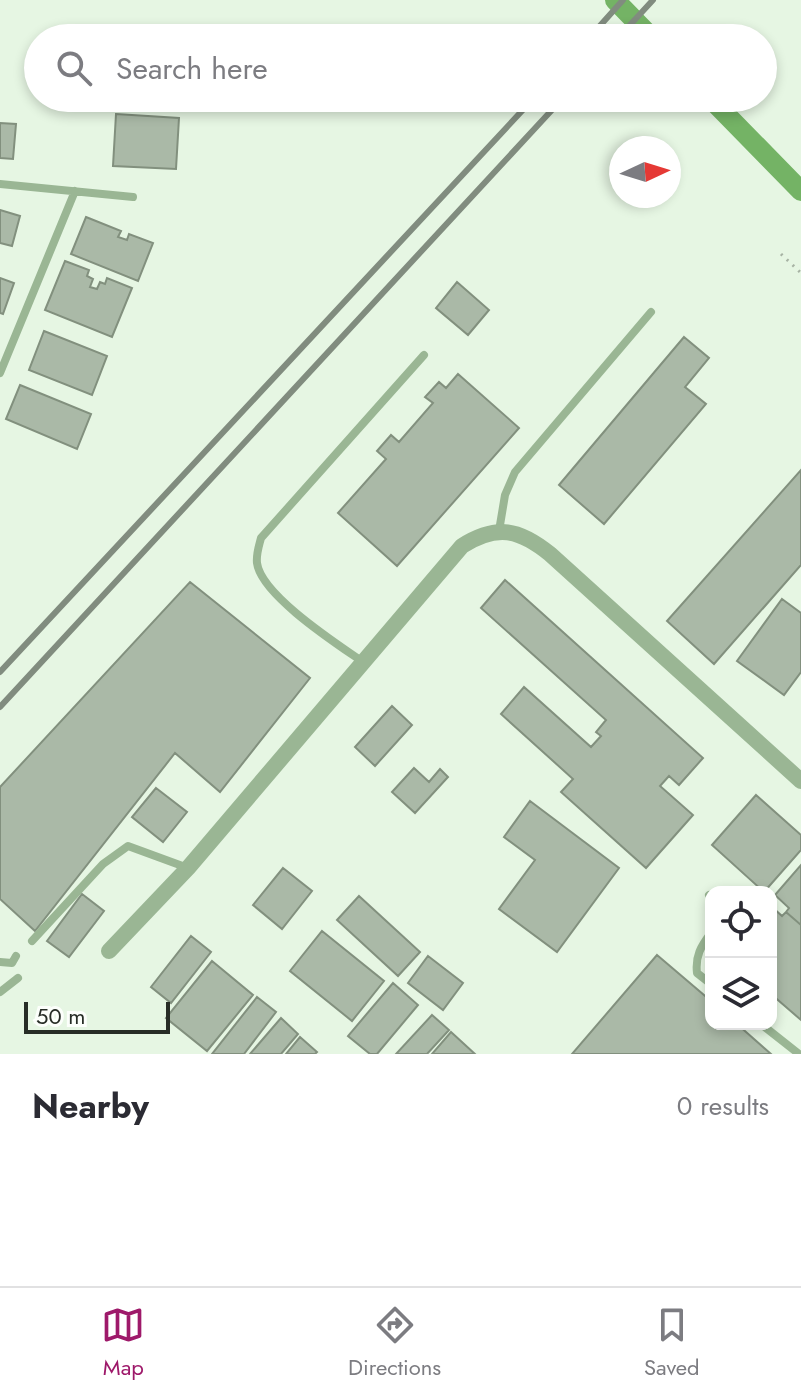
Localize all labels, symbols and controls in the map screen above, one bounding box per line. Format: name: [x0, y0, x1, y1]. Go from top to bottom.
search box: [24, 24, 777, 112]
icon: search: [52, 46, 96, 90]
text: Search here: [116, 47, 268, 90]
north arrow: [609, 136, 681, 208]
map controls: [705, 886, 777, 1030]
button: locate: [705, 886, 777, 958]
button: layers: [705, 958, 777, 1030]
scale bar: [24, 998, 170, 1034]
text: 50 m: [36, 1000, 85, 1032]
text: Nearby: [32, 1082, 149, 1131]
text: 0 results: [677, 1087, 769, 1125]
tab: Map: [101, 1303, 145, 1383]
tab: Directions: [348, 1303, 441, 1383]
tab: Saved: [644, 1303, 700, 1383]

